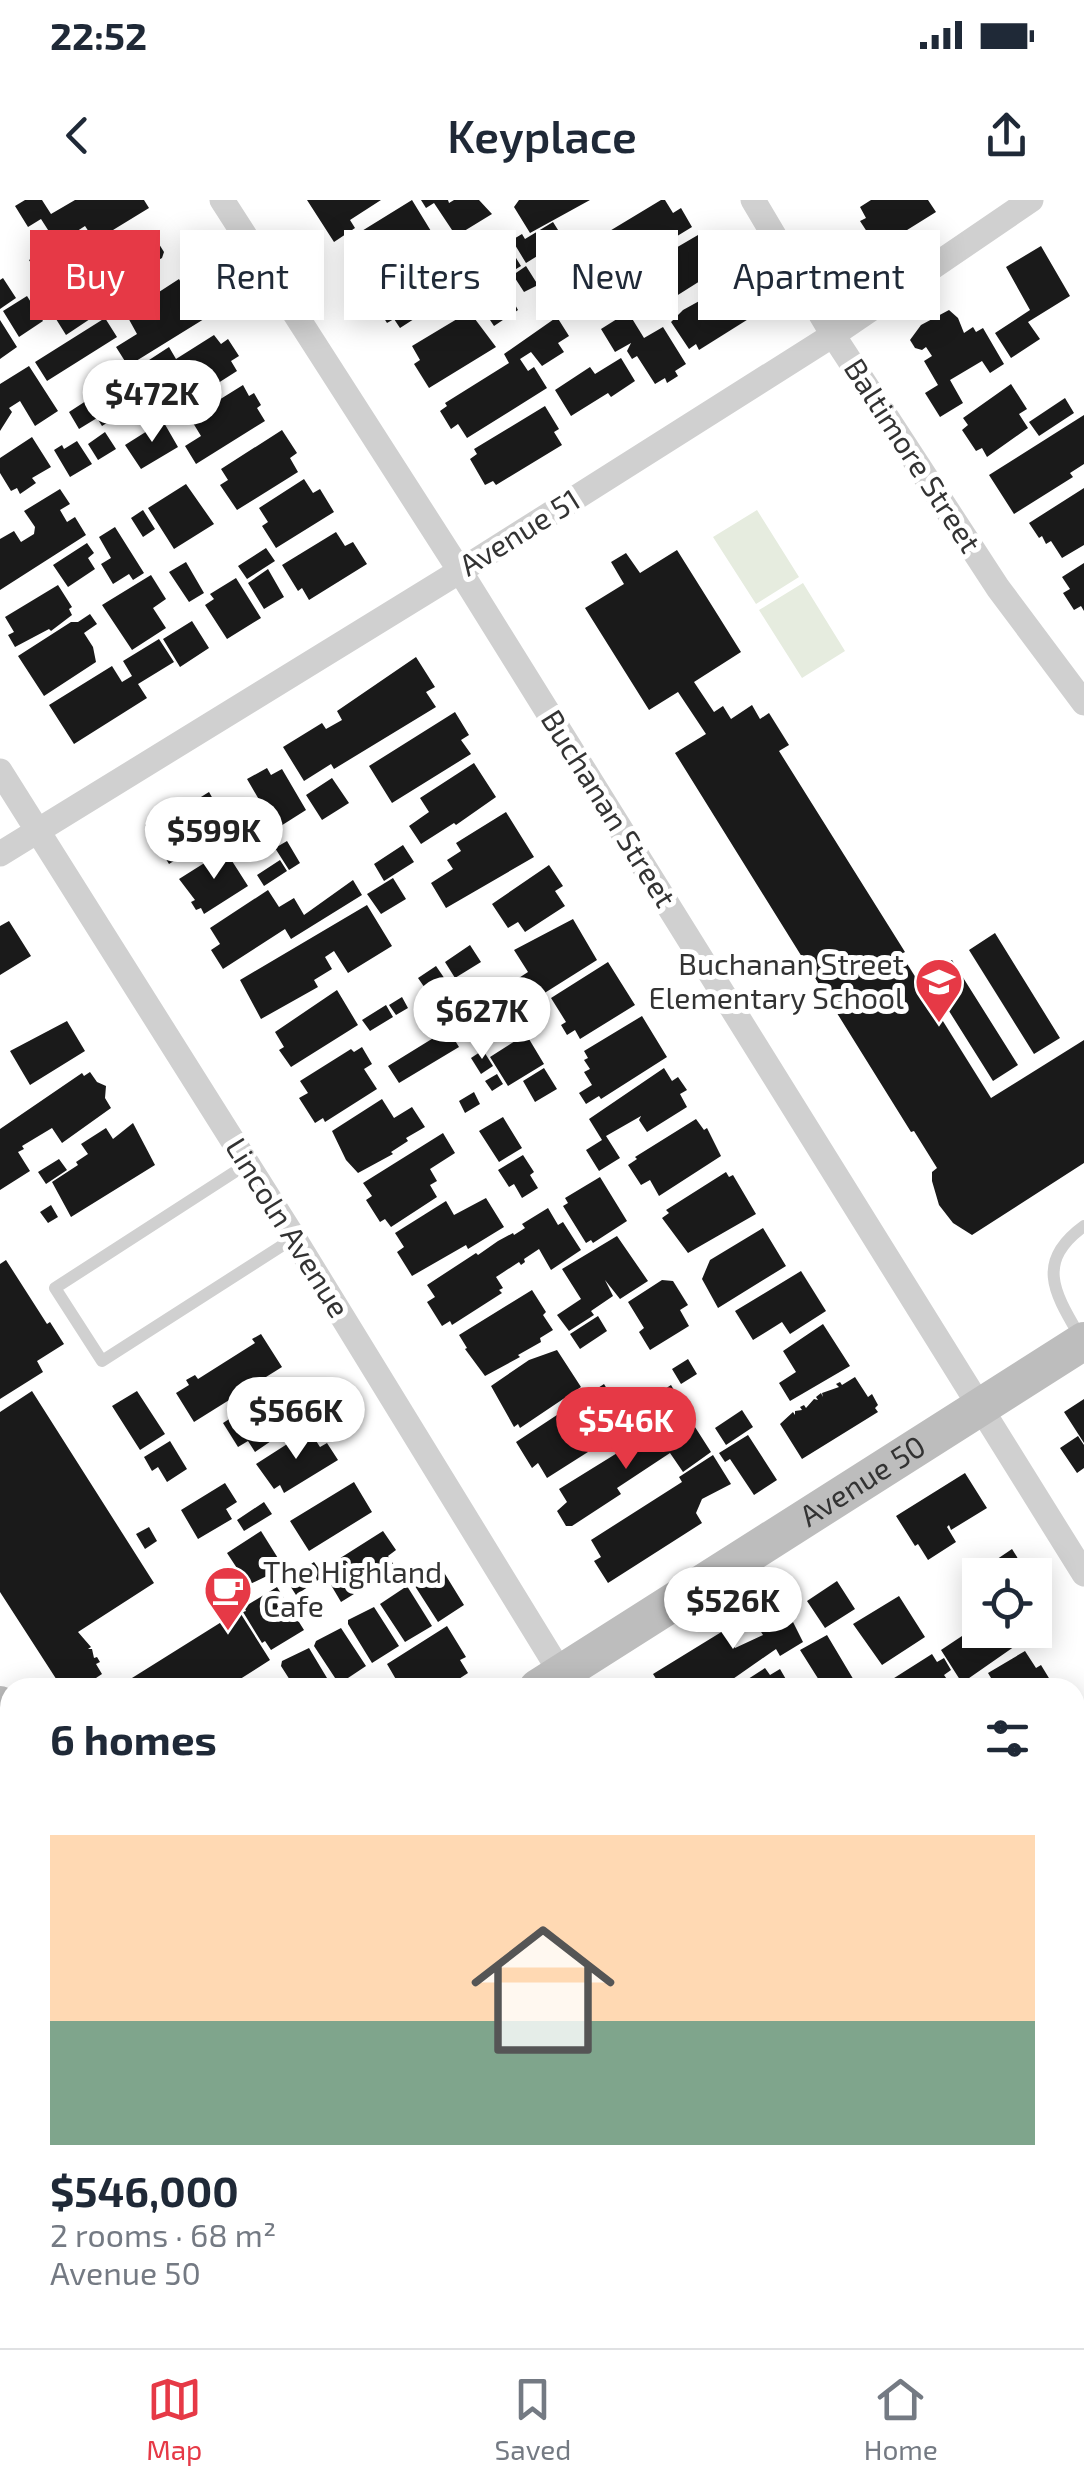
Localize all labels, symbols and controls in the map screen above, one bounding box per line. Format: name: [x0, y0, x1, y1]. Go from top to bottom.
text: 22:52: [50, 12, 147, 58]
icon: back: [50, 108, 105, 163]
text: Keyplace: [447, 108, 637, 162]
icon: share: [979, 108, 1034, 163]
chip: Buy: [30, 230, 160, 320]
chip: Rent: [180, 230, 324, 320]
chip: Filters: [344, 230, 516, 320]
chip: New: [536, 230, 678, 320]
chip: Apartment: [698, 230, 940, 320]
street label: Baltimore Street: [838, 351, 990, 559]
pin: $472K: [82, 360, 222, 445]
text: $472K: [105, 373, 199, 411]
street label: Avenue 51: [452, 480, 586, 582]
street label: Buchanan Street: [535, 703, 685, 913]
pin: $599K: [144, 797, 284, 882]
text: $599K: [167, 810, 261, 848]
place label: Buchanan Street Elementary School: [649, 945, 904, 1015]
school or university icon: Buchanan Street Elementary School: [913, 956, 965, 1024]
pin: $627K: [412, 977, 552, 1062]
text: $627K: [435, 990, 529, 1028]
street label: Lincoln Avenue: [219, 1131, 358, 1323]
pin: $566K: [226, 1377, 366, 1462]
pin: $546K: [556, 1387, 696, 1472]
text: $566K: [249, 1390, 343, 1428]
text: $546K: [578, 1400, 674, 1438]
street label: Avenue 50: [792, 1427, 931, 1533]
place label: The Highland Cafe: [263, 1553, 442, 1623]
map controls: [962, 1558, 1052, 1648]
button: locate: [962, 1558, 1052, 1648]
cafe icon: The Highland Cafe: [202, 1564, 254, 1632]
pin: $526K: [663, 1567, 803, 1652]
text: $526K: [686, 1580, 780, 1618]
icon: filters: [980, 1711, 1035, 1766]
text: 6 homes: [50, 1713, 217, 1763]
icon: home: [453, 1900, 633, 2080]
text: $546,000: [50, 2165, 239, 2215]
text: 2 rooms · 68 m²: [50, 2215, 276, 2253]
text: Avenue 50: [50, 2253, 201, 2291]
tab: Map: [146, 2372, 202, 2466]
tab: Saved: [495, 2372, 571, 2466]
tab: Home: [864, 2372, 938, 2466]

